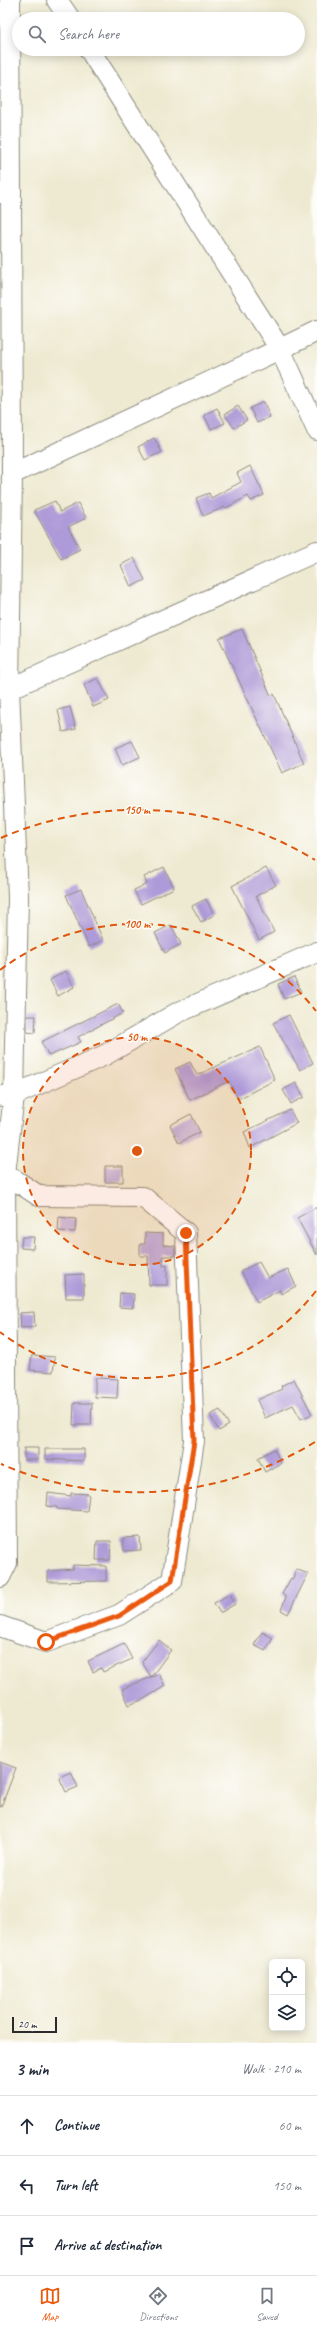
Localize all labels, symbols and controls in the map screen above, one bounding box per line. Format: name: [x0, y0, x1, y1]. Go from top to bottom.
search box: [12, 12, 305, 56]
icon: search: [26, 23, 48, 45]
text: Search here: [58, 25, 119, 44]
text: 150 m: [124, 802, 151, 818]
text: 100 m: [124, 916, 151, 932]
text: 50 m: [127, 1029, 148, 1045]
centre of rings: [130, 1144, 144, 1158]
route end: [177, 1224, 195, 1242]
route start: [37, 1633, 55, 1651]
map controls: [269, 1959, 305, 2031]
button: locate: [269, 1959, 305, 1995]
button: layers: [269, 1995, 305, 2031]
scale bar: [12, 2015, 57, 2034]
text: 20 m: [18, 2017, 37, 2031]
text: 3 min: [16, 2059, 49, 2080]
text: Walk · 210 m: [242, 2061, 301, 2077]
icon: ahead: [16, 2115, 38, 2137]
text: Continue: [54, 2116, 99, 2135]
text: 60 m: [279, 2118, 301, 2134]
icon: left: [16, 2175, 38, 2197]
text: Turn left: [54, 2176, 97, 2195]
text: 150 m: [273, 2178, 301, 2194]
icon: arrive: [16, 2235, 38, 2257]
text: Arrive at destination: [54, 2236, 161, 2255]
tab: Map: [39, 2285, 61, 2323]
tab: Directions: [139, 2285, 178, 2323]
tab: Saved: [256, 2285, 278, 2323]

